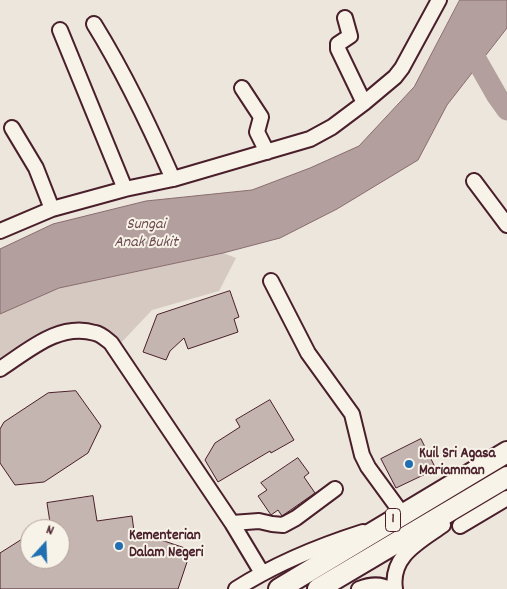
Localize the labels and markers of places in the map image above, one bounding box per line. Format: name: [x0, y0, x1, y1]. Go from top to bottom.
place label: Kuil Sri Agasa Mariamman: [419, 446, 496, 481]
marker: Kuil Sri Agasa Mariamman: [403, 458, 415, 470]
place label: Kementerian Dalam Negeri: [129, 528, 204, 563]
marker: Kementerian Dalam Negeri: [113, 540, 125, 552]

